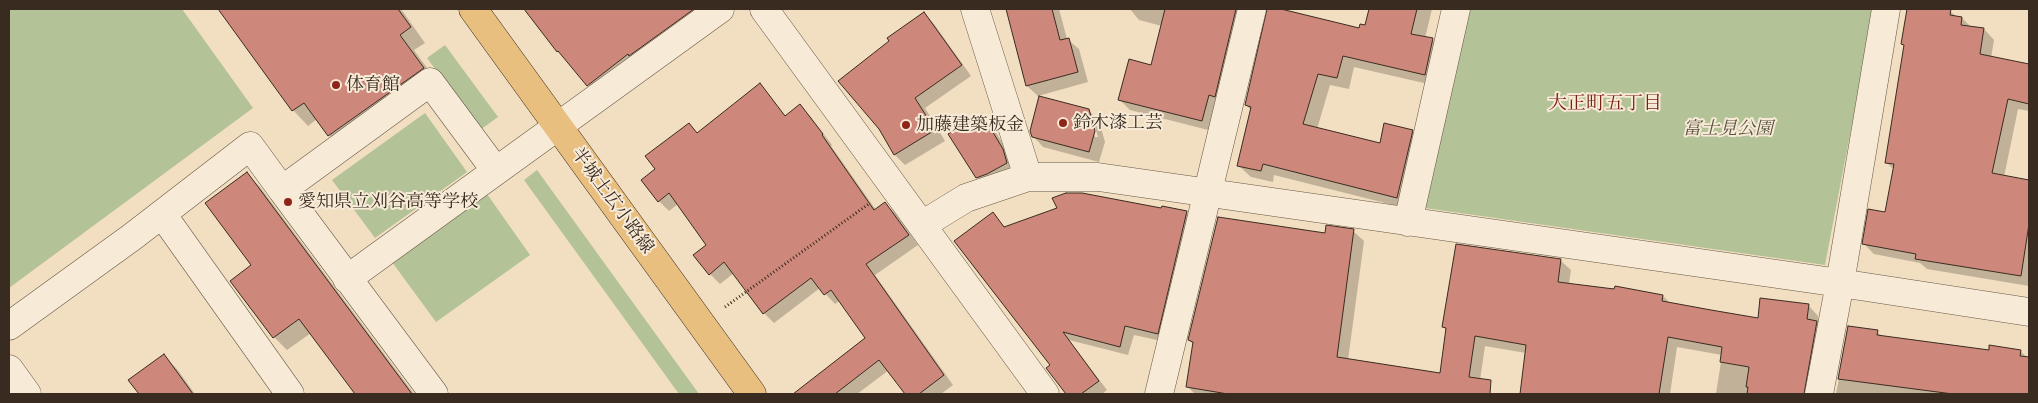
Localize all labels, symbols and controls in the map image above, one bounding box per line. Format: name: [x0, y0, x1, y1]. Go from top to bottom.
place label: 体育館: [346, 74, 400, 96]
marker: 体育館: [330, 79, 342, 91]
district label: 大正町五丁目: [1548, 93, 1662, 115]
place label: 鈴木漆工芸: [1073, 112, 1163, 134]
place label: 加藤建築板金: [916, 114, 1024, 136]
marker: 鈴木漆工芸: [1057, 117, 1069, 129]
park label: 富士見公園: [1683, 118, 1773, 140]
marker: 加藤建築板金: [900, 119, 912, 131]
street label: 半城土広小路線: [566, 144, 658, 258]
place label: 愛知県立刈谷高等学校: [298, 191, 478, 213]
marker: 愛知県立刈谷高等学校: [282, 196, 294, 208]

